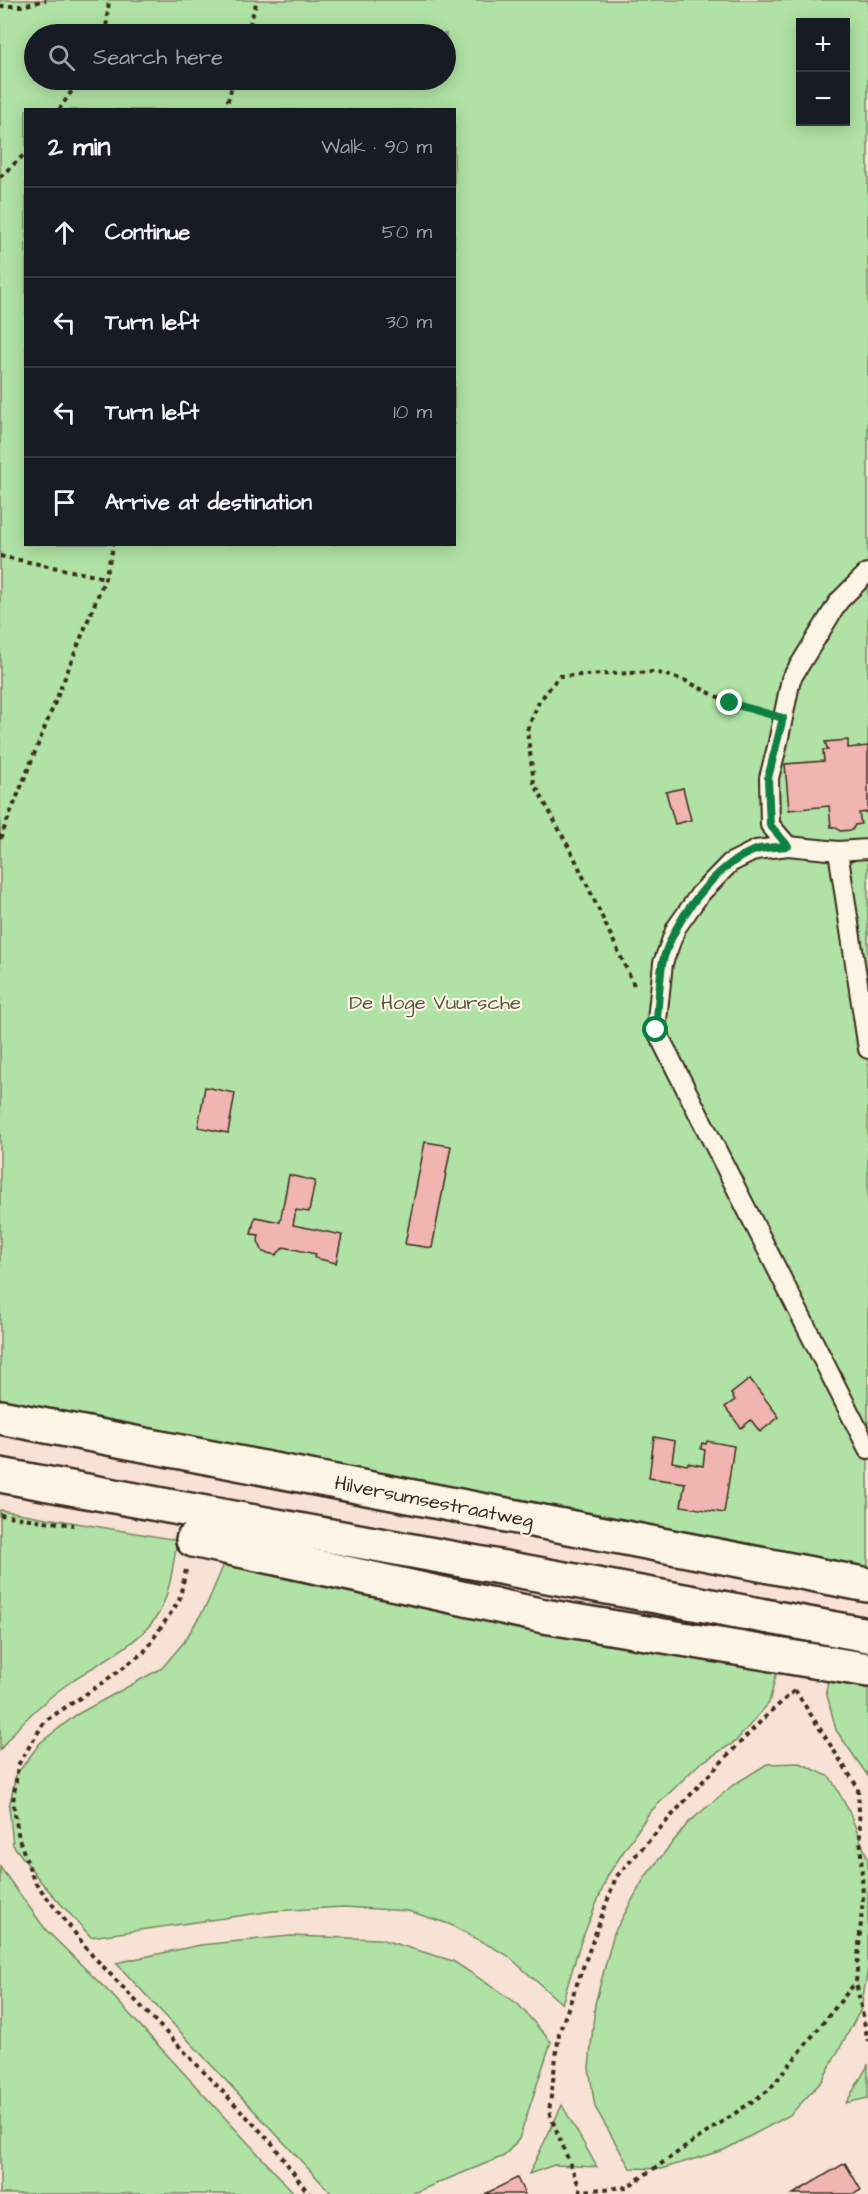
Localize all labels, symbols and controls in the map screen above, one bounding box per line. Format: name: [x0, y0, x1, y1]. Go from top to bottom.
map controls: [796, 18, 850, 126]
button: +: [796, 18, 850, 72]
search box: [24, 24, 456, 90]
icon: search: [45, 41, 78, 74]
text: Search here: [93, 42, 223, 73]
button: −: [796, 72, 850, 126]
text: 2 min: [48, 129, 110, 165]
text: Walk · 90 m: [321, 133, 432, 161]
icon: ahead: [48, 216, 81, 249]
text: Continue: [105, 217, 190, 248]
text: 50 m: [382, 218, 432, 246]
icon: left: [48, 306, 81, 339]
text: Turn left: [105, 307, 199, 338]
text: 30 m: [386, 308, 432, 336]
icon: left: [48, 396, 81, 429]
text: Turn left: [105, 397, 199, 428]
text: 10 m: [393, 398, 432, 426]
icon: arrive: [48, 486, 81, 519]
text: Arrive at destination: [105, 487, 312, 518]
route end: [716, 689, 742, 715]
park label: De Hoge Vuursche: [349, 989, 521, 1018]
route start: [642, 1016, 668, 1042]
street label: Hilversumsestraatweg: [332, 1469, 536, 1536]

